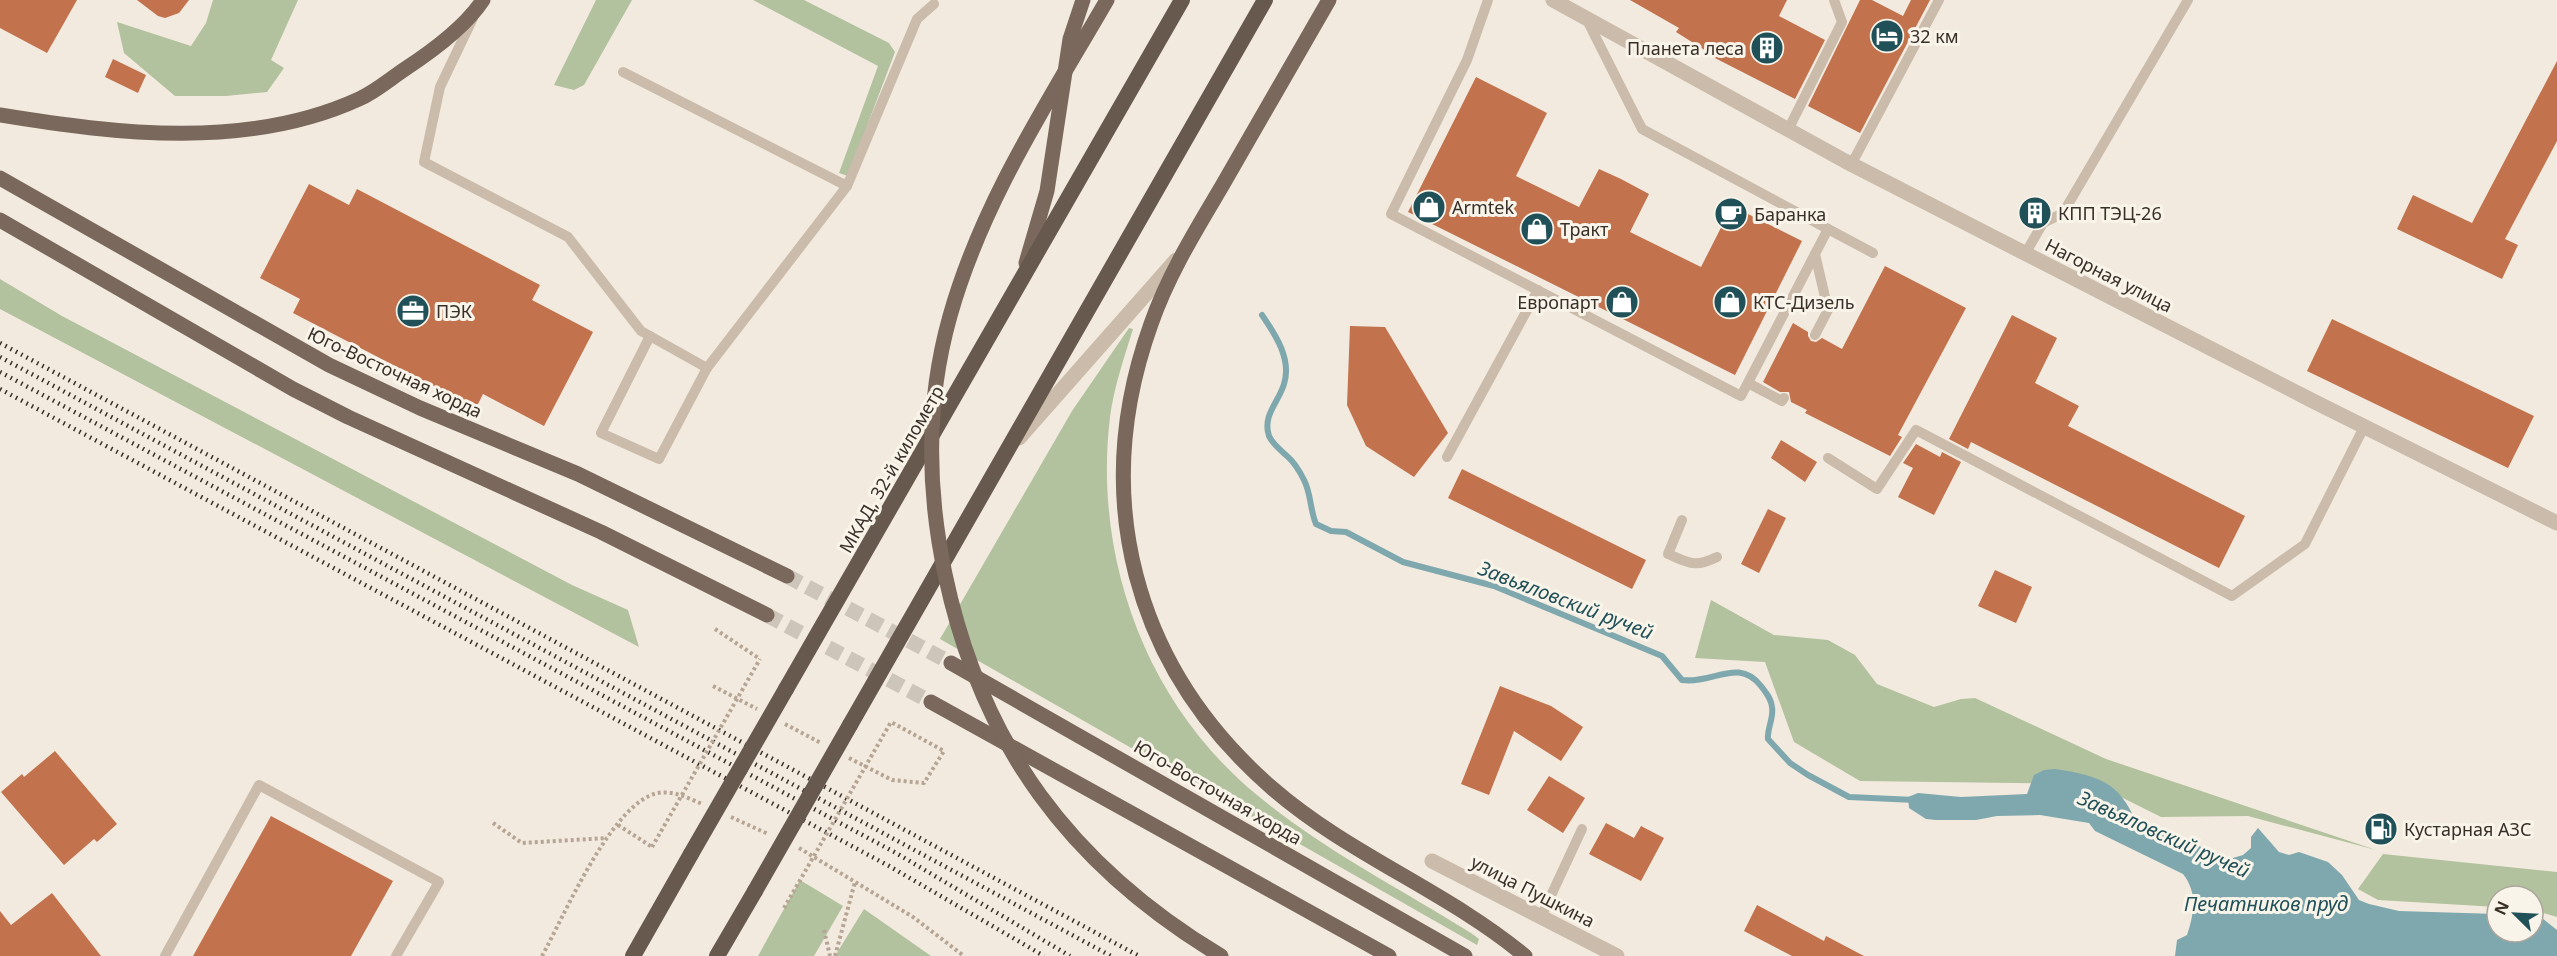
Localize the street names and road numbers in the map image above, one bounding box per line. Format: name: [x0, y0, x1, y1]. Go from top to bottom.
street label: Нагорная улица: [2041, 233, 2177, 317]
street label: Юго-Восточная хорда: [304, 321, 486, 423]
street label: МКАД, 32-й километр: [833, 381, 949, 557]
street label: Юго-Восточная хорда: [1130, 734, 1306, 850]
street label: улица Пушкина: [1467, 849, 1599, 933]

